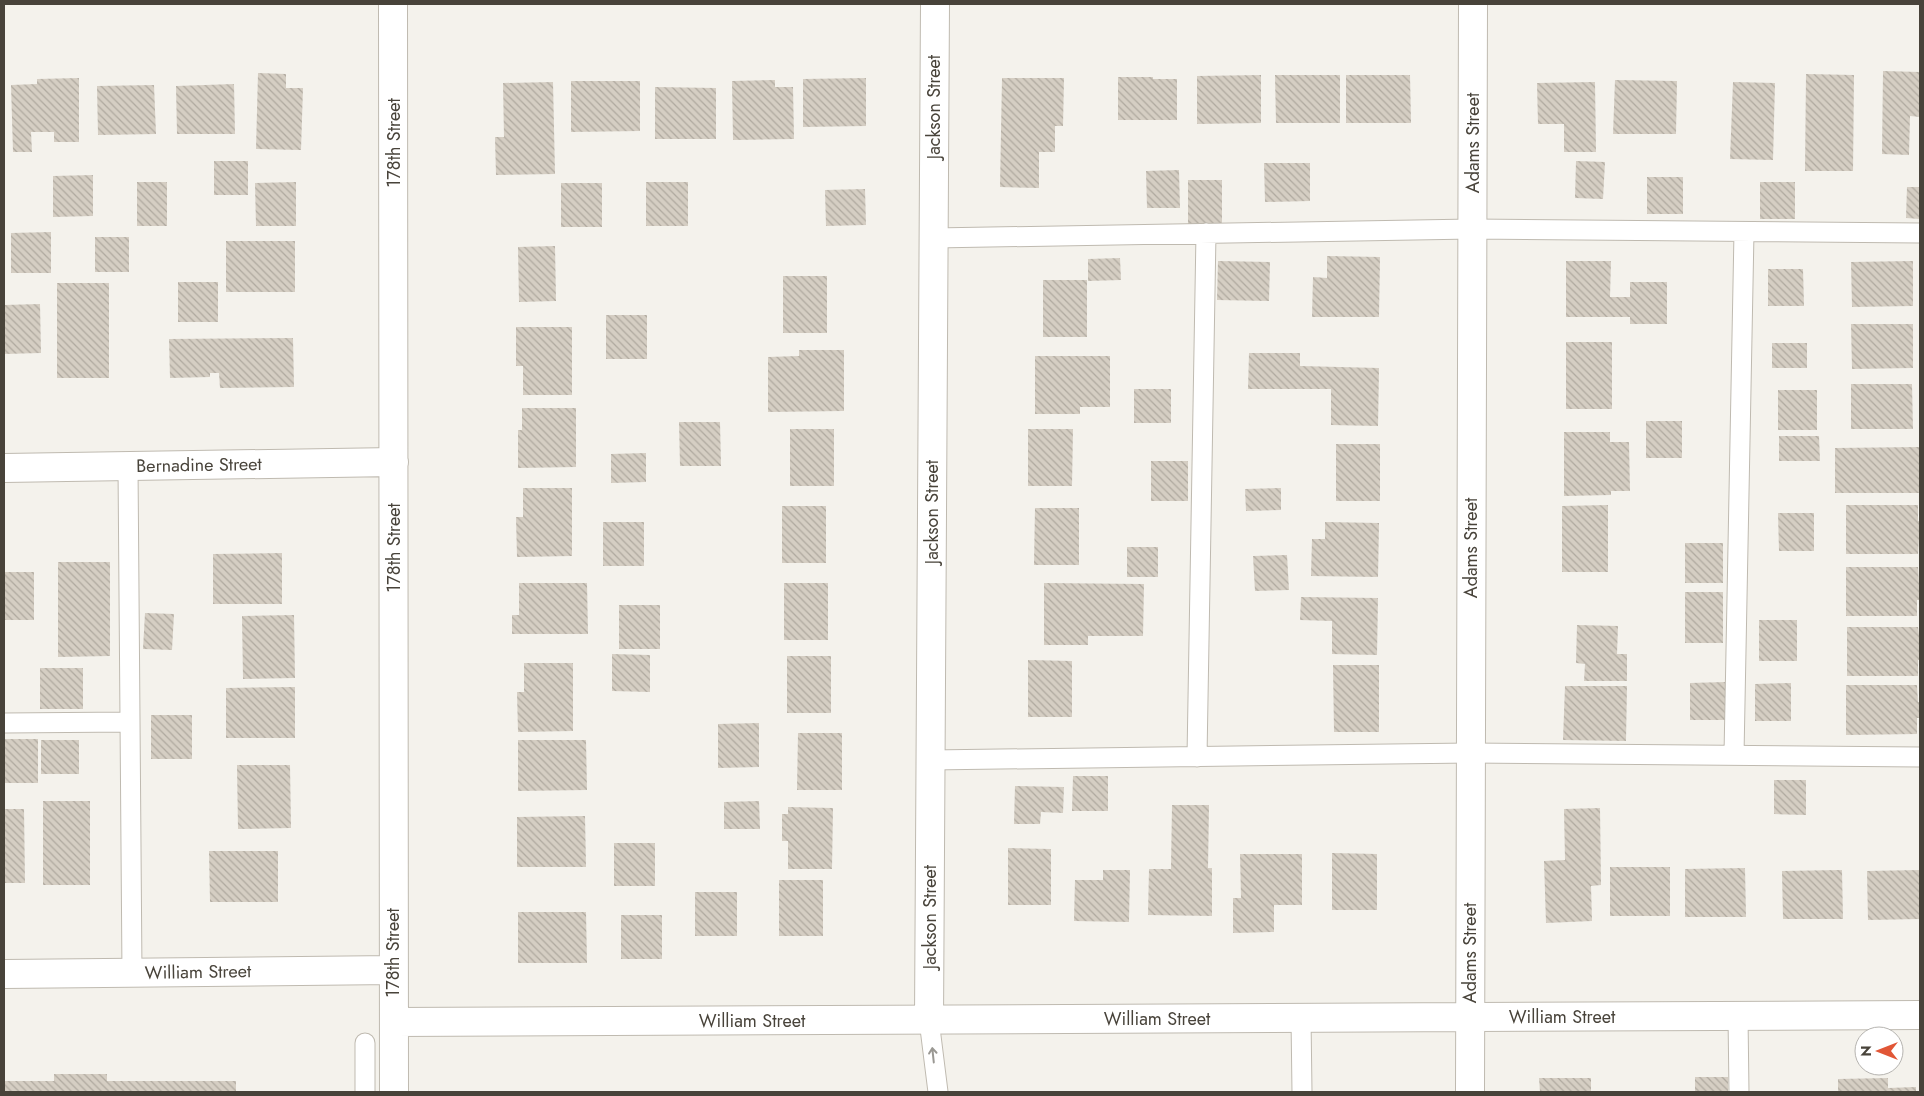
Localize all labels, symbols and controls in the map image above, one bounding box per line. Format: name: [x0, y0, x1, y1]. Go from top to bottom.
street label: Jackson Street: [921, 54, 947, 161]
street label: Adams Street: [1460, 92, 1486, 193]
street label: 178th Street: [381, 98, 407, 188]
street label: Bernadine Street: [136, 451, 263, 479]
street label: Jackson Street: [919, 459, 945, 566]
street label: Adams Street: [1458, 497, 1484, 598]
street label: 178th Street: [381, 503, 407, 593]
street label: Jackson Street: [917, 864, 943, 971]
street label: Adams Street: [1457, 902, 1483, 1003]
street label: 178th Street: [380, 908, 406, 998]
street label: William Street: [145, 958, 252, 986]
street label: William Street: [1509, 1004, 1616, 1030]
street label: William Street: [1104, 1006, 1211, 1032]
street label: William Street: [699, 1008, 806, 1034]
north arrow: [1854, 1026, 1904, 1076]
text: N: [1856, 1045, 1876, 1057]
one-way arrow: [928, 1048, 938, 1064]

